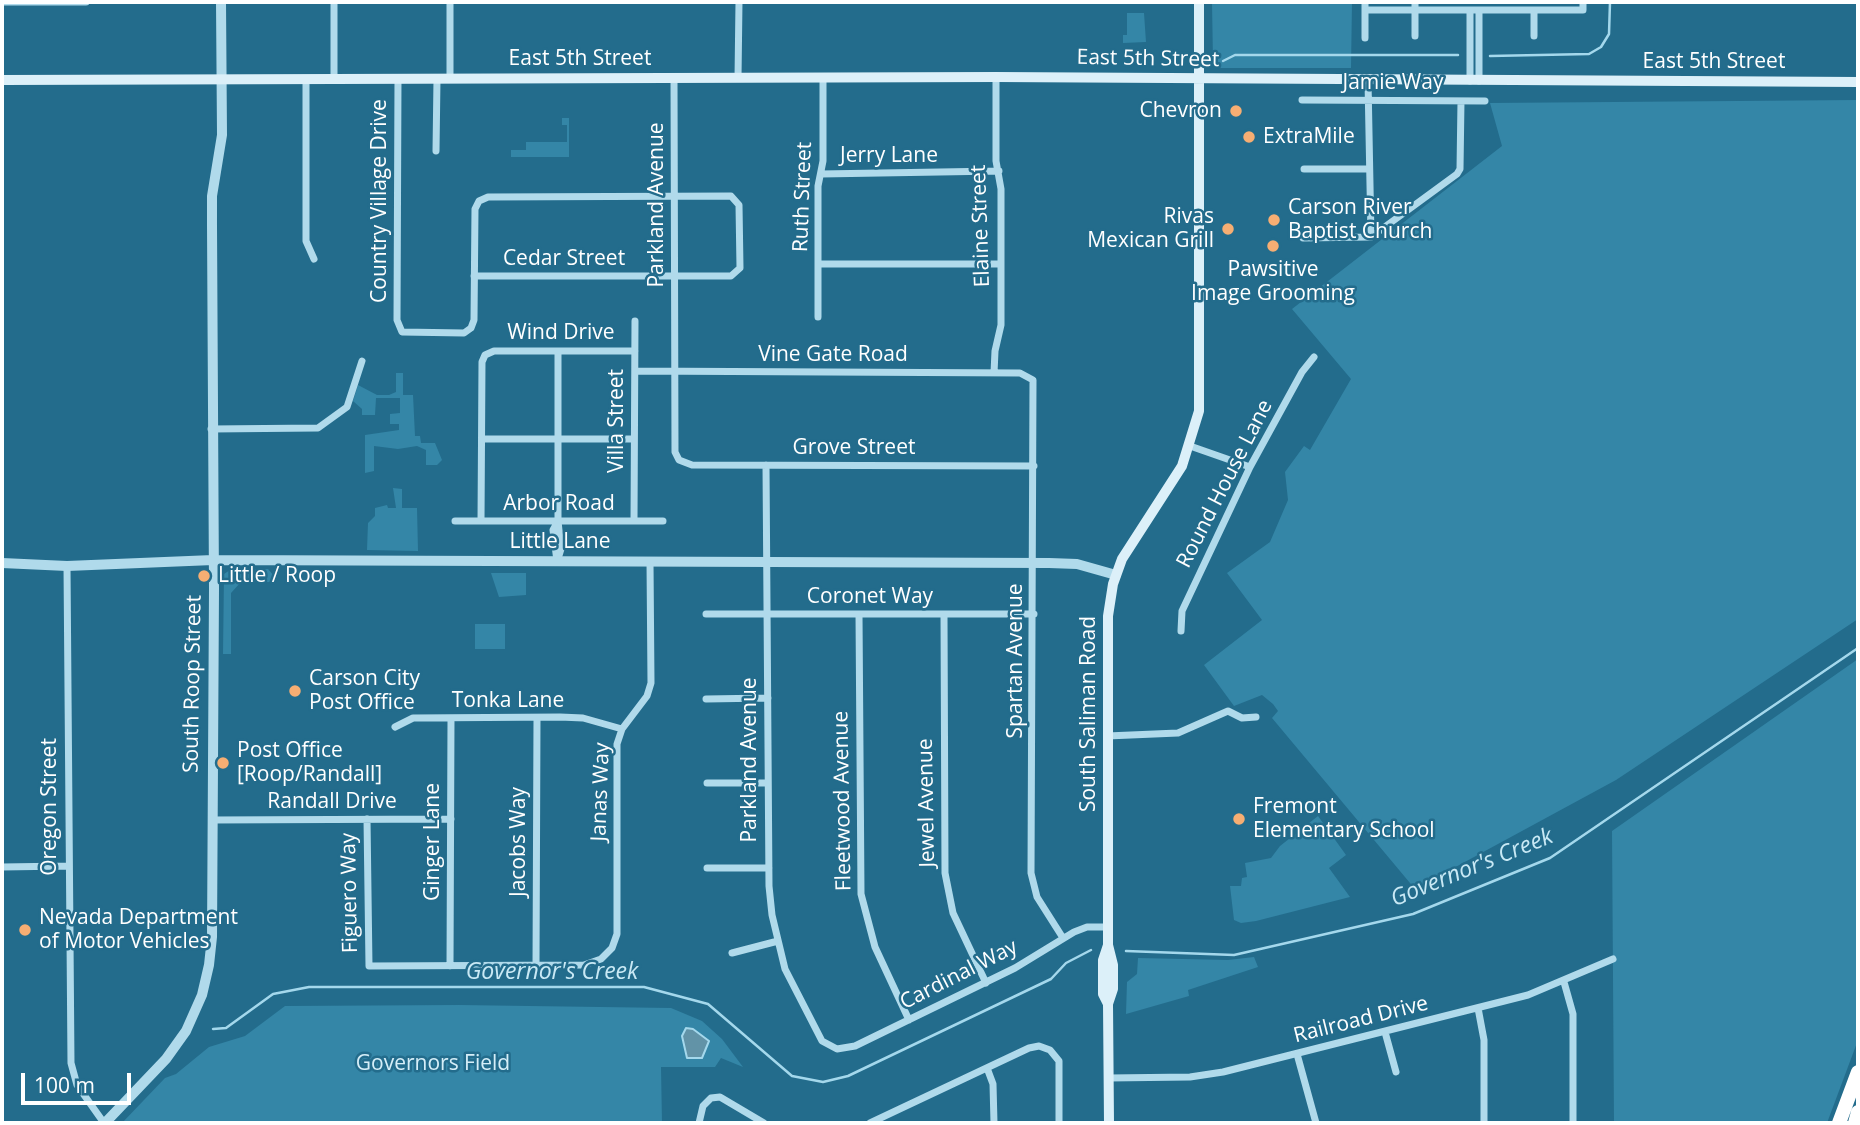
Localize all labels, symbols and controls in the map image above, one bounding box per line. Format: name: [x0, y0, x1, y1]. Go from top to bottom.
street label: East 5th Street: [1076, 45, 1220, 73]
street label: East 5th Street: [509, 46, 651, 72]
street label: East 5th Street: [1643, 49, 1785, 75]
street label: Jamie Way: [1343, 70, 1443, 96]
place label: Chevron: [1140, 98, 1222, 124]
street label: Country Village Drive: [367, 99, 393, 303]
marker: Chevron: [1228, 103, 1244, 119]
street label: Parkland Avenue: [644, 122, 670, 288]
place label: ExtraMile: [1263, 124, 1355, 150]
marker: ExtraMile: [1241, 129, 1257, 145]
street label: Ruth Street: [788, 141, 818, 253]
street label: Jerry Lane: [840, 143, 938, 169]
street label: Elaine Street: [966, 164, 996, 288]
place label: Carson River Baptist Church: [1288, 195, 1432, 245]
place label: Rivas Mexican Grill: [1087, 204, 1214, 254]
marker: Carson River Baptist Church: [1266, 212, 1282, 228]
marker: Rivas Mexican Grill: [1220, 221, 1236, 237]
marker: Pawsitive Image Grooming: [1265, 238, 1281, 254]
street label: Cedar Street: [503, 246, 625, 272]
place label: Pawsitive Image Grooming: [1191, 257, 1355, 307]
street label: Wind Drive: [507, 320, 615, 346]
street label: Vine Gate Road: [758, 342, 908, 368]
street label: Villa Street: [604, 369, 630, 473]
street label: Round House Lane: [1172, 396, 1278, 572]
street label: Grove Street: [793, 435, 915, 461]
street label: Arbor Road: [503, 491, 615, 517]
street label: Little Lane: [509, 529, 611, 555]
place label: Little / Roop: [218, 563, 336, 589]
marker: Little / Roop: [196, 568, 212, 584]
street label: Spartan Avenue: [1003, 583, 1029, 739]
street label: Coronet Way: [807, 584, 933, 610]
street label: South Roop Street: [179, 595, 207, 773]
street label: South Saliman Road: [1076, 616, 1102, 812]
place label: Carson City Post Office: [309, 666, 420, 716]
street label: Parkland Avenue: [737, 677, 763, 843]
marker: Carson City Post Office: [287, 683, 303, 699]
street label: Tonka Lane: [452, 688, 564, 714]
street label: Fleetwood Avenue: [829, 711, 857, 891]
street label: Oregon Street: [37, 738, 63, 876]
place label: Post Office [Roop/Randall]: [237, 738, 382, 788]
street label: Jewel Avenue: [913, 738, 941, 868]
street label: Janas Way: [587, 742, 615, 842]
marker: Post Office [Roop/Randall]: [215, 755, 231, 771]
street label: Ginger Lane: [420, 783, 446, 901]
street label: Jacobs Way: [506, 787, 532, 897]
street label: Randall Drive: [267, 789, 397, 815]
place label: Fremont Elementary School: [1253, 794, 1435, 844]
marker: Fremont Elementary School: [1231, 811, 1247, 827]
water label: Governor's Creek: [1387, 823, 1557, 913]
street label: Figuero Way: [336, 833, 364, 953]
place label: Nevada Department of Motor Vehicles: [39, 905, 238, 955]
marker: Nevada Department of Motor Vehicles: [17, 922, 33, 938]
street label: Cardinal Way: [896, 935, 1022, 1015]
water label: Governor's Creek: [466, 958, 638, 986]
street label: Railroad Drive: [1291, 991, 1431, 1049]
park label: Governors Field: [356, 1051, 510, 1077]
scale bar: [24, 1058, 135, 1102]
text: 100 m: [34, 1071, 95, 1099]

